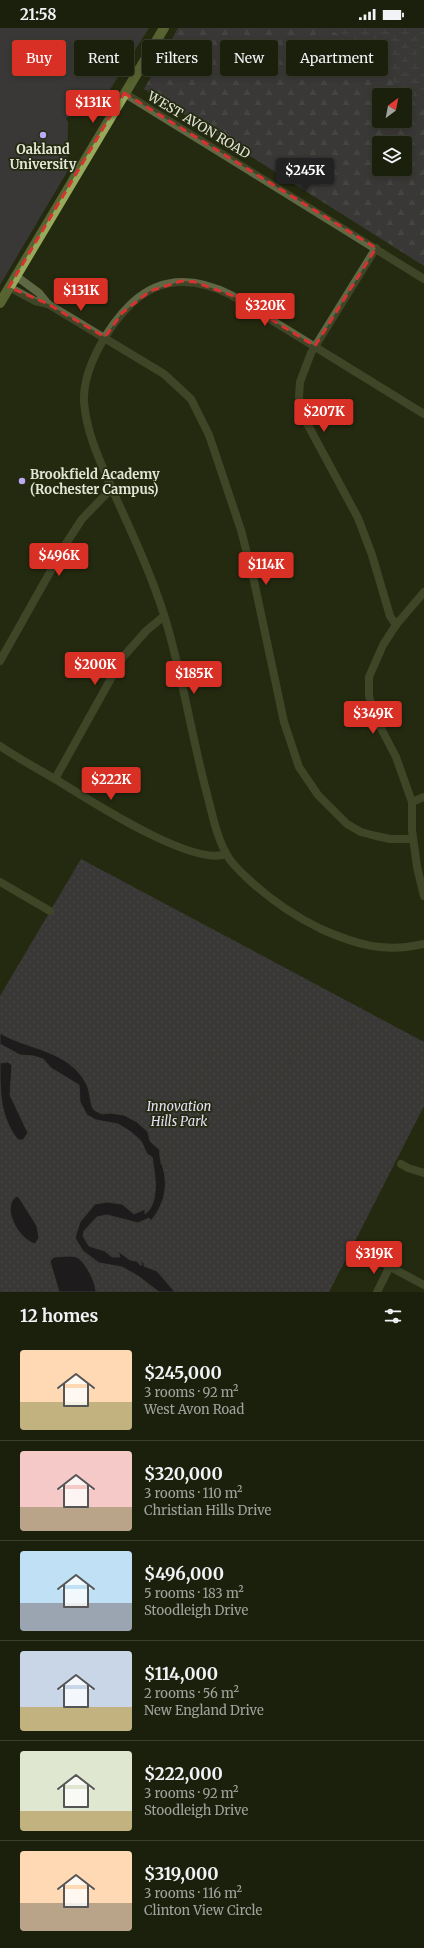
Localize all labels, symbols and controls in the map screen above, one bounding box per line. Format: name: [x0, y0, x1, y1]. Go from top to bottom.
text: 21:58: [20, 5, 57, 24]
chip: Buy: [12, 40, 66, 76]
chip: Rent: [74, 40, 134, 76]
chip: Filters: [142, 40, 212, 76]
chip: New: [220, 40, 278, 76]
chip: Apartment: [286, 40, 388, 76]
street label: WEST AVON ROAD: [144, 87, 254, 162]
north arrow: [372, 88, 412, 128]
map controls: [372, 88, 412, 176]
pin: $131K: [65, 90, 121, 124]
text: $131K: [75, 94, 111, 111]
marker: Oakland University: [38, 130, 48, 140]
button: layers: [372, 136, 412, 176]
place label: Oakland University: [10, 141, 77, 173]
pin: $245K: [277, 158, 333, 192]
text: $245K: [285, 162, 325, 179]
pin: $131K: [53, 278, 109, 312]
text: $131K: [63, 282, 99, 299]
pin: $320K: [237, 293, 293, 327]
text: $320K: [245, 297, 285, 314]
pin: $207K: [296, 399, 352, 433]
text: $207K: [303, 403, 345, 420]
place label: Brookfield Academy (Rochester Campus): [30, 466, 160, 498]
marker: Brookfield Academy (Rochester Campus): [17, 476, 27, 486]
pin: $496K: [31, 543, 87, 577]
text: $496K: [38, 547, 80, 564]
pin: $114K: [238, 552, 294, 586]
text: $114K: [248, 556, 284, 573]
pin: $200K: [67, 652, 123, 686]
text: $200K: [74, 656, 116, 673]
pin: $185K: [166, 661, 222, 695]
text: $185K: [175, 665, 213, 682]
pin: $349K: [345, 701, 401, 735]
text: $349K: [353, 705, 393, 722]
pin: $222K: [83, 767, 139, 801]
text: $222K: [91, 771, 131, 788]
park label: Innovation Hills Park: [147, 1098, 211, 1130]
pin: $319K: [346, 1241, 402, 1275]
text: $319K: [355, 1245, 393, 1262]
text: 12 homes: [20, 1305, 98, 1327]
icon: filters: [382, 1305, 404, 1327]
text: $245,000: [144, 1362, 222, 1384]
icon: home: [52, 1366, 100, 1414]
text: 3 rooms · 92 m²: [144, 1384, 239, 1401]
text: West Avon Road: [144, 1401, 244, 1418]
text: $320,000: [144, 1463, 223, 1485]
icon: home: [52, 1467, 100, 1515]
text: 3 rooms · 110 m²: [144, 1485, 243, 1502]
text: Christian Hills Drive: [144, 1502, 271, 1519]
text: $496,000: [144, 1563, 224, 1585]
icon: home: [52, 1567, 100, 1615]
text: 5 rooms · 183 m²: [144, 1585, 244, 1602]
text: Stoodleigh Drive: [144, 1602, 248, 1619]
text: $114,000: [144, 1663, 218, 1685]
icon: home: [52, 1667, 100, 1715]
text: 2 rooms · 56 m²: [144, 1685, 239, 1702]
text: New England Drive: [144, 1702, 264, 1719]
text: $222,000: [144, 1763, 223, 1785]
icon: home: [52, 1767, 100, 1815]
text: 3 rooms · 92 m²: [144, 1785, 239, 1802]
text: Stoodleigh Drive: [144, 1802, 248, 1819]
text: $319,000: [144, 1863, 219, 1885]
icon: home: [52, 1867, 100, 1915]
text: 3 rooms · 116 m²: [144, 1885, 242, 1902]
text: Clinton View Circle: [144, 1902, 262, 1919]

